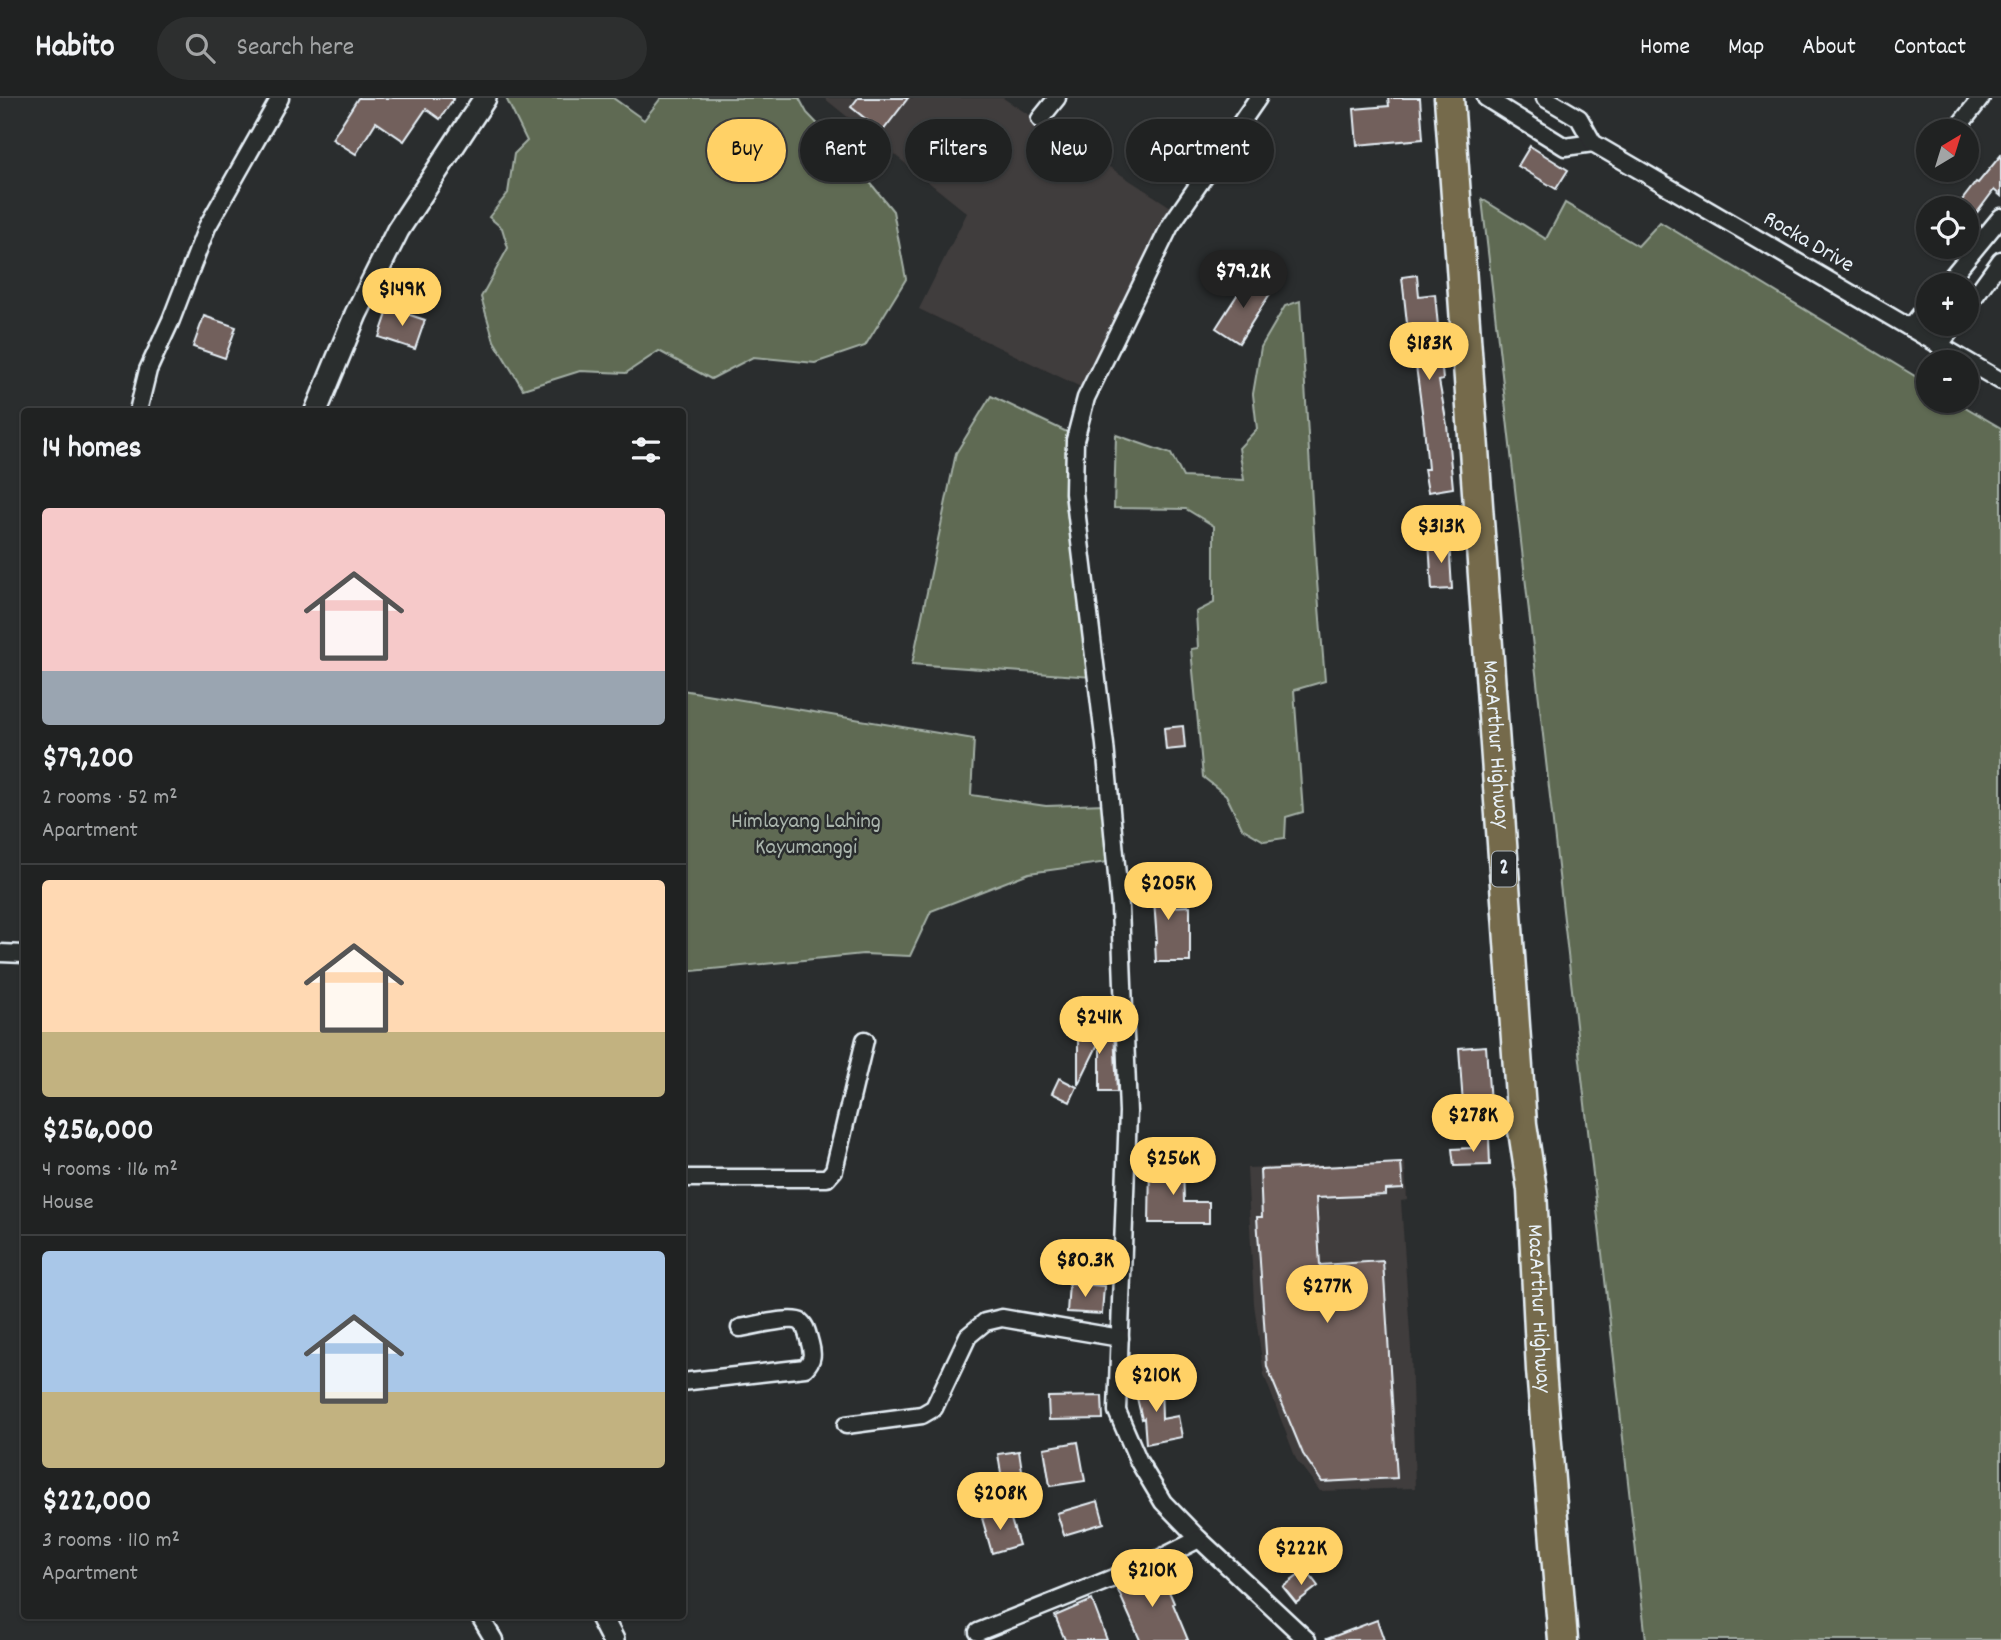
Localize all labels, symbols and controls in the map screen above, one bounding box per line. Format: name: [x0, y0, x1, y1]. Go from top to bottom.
search box: [157, 17, 647, 80]
text: Habito: [35, 25, 115, 72]
icon: search: [181, 29, 219, 67]
text: Search here: [237, 30, 354, 67]
text: Home: [1640, 31, 1690, 65]
text: Map: [1728, 31, 1764, 65]
text: About: [1802, 31, 1856, 65]
text: Contact: [1894, 31, 1966, 65]
chip: Buy: [707, 119, 786, 182]
chip: Rent: [800, 119, 891, 182]
chip: Filters: [905, 119, 1012, 182]
chip: New: [1026, 119, 1112, 182]
chip: Apartment: [1126, 119, 1274, 182]
north arrow: [1916, 119, 1979, 182]
map controls: [1916, 119, 1979, 413]
button: locate: [1916, 196, 1979, 259]
street label: Rocka Drive: [1756, 204, 1860, 282]
pin: $79.2K: [1186, 250, 1300, 310]
text: $79.2K: [1215, 256, 1271, 289]
pin: $149K: [353, 268, 451, 328]
button: +: [1916, 273, 1979, 336]
text: $149K: [378, 274, 426, 307]
pin: $183K: [1380, 322, 1478, 382]
text: $183K: [1406, 328, 1452, 361]
button: −: [1916, 350, 1979, 413]
text: 14 homes: [42, 429, 141, 472]
icon: filters: [627, 431, 665, 469]
pin: $313K: [1392, 505, 1490, 565]
text: $313K: [1417, 511, 1465, 544]
icon: home: [291, 553, 417, 679]
street label: MacArthur Highway: [1473, 659, 1517, 830]
text: $79,200: [42, 739, 134, 782]
text: 2 rooms · 52 m²: [42, 782, 178, 815]
park label: Himlayang Lahing Kayumanggi: [731, 806, 881, 865]
text: Apartment: [42, 815, 138, 848]
road number: 2: [1492, 852, 1516, 886]
pin: $205K: [1119, 862, 1217, 922]
text: $205K: [1140, 868, 1196, 901]
icon: home: [291, 925, 417, 1051]
pin: $241K: [1050, 996, 1148, 1056]
text: $241K: [1076, 1002, 1122, 1035]
pin: $278K: [1424, 1094, 1522, 1154]
text: $278K: [1448, 1100, 1498, 1133]
text: $256,000: [42, 1111, 154, 1154]
pin: $256K: [1124, 1138, 1222, 1197]
text: $256K: [1146, 1143, 1200, 1176]
text: 4 rooms · 116 m²: [42, 1154, 178, 1187]
text: House: [42, 1187, 94, 1220]
street label: MacArthur Highway: [1517, 1223, 1559, 1395]
pin: $80.3K: [1028, 1240, 1142, 1299]
text: $80.3K: [1056, 1245, 1114, 1278]
pin: $277K: [1278, 1266, 1376, 1325]
text: $277K: [1302, 1271, 1352, 1304]
icon: home: [291, 1296, 417, 1422]
pin: $210K: [1107, 1354, 1205, 1414]
text: $210K: [1131, 1360, 1181, 1393]
pin: $208K: [951, 1472, 1049, 1532]
text: $208K: [973, 1478, 1027, 1511]
text: $222,000: [42, 1482, 151, 1525]
text: 3 rooms · 110 m²: [42, 1525, 180, 1558]
pin: $222K: [1252, 1528, 1350, 1587]
text: $222K: [1275, 1533, 1327, 1566]
pin: $210K: [1103, 1550, 1201, 1609]
text: $210K: [1127, 1555, 1177, 1588]
text: Apartment: [42, 1558, 138, 1591]

